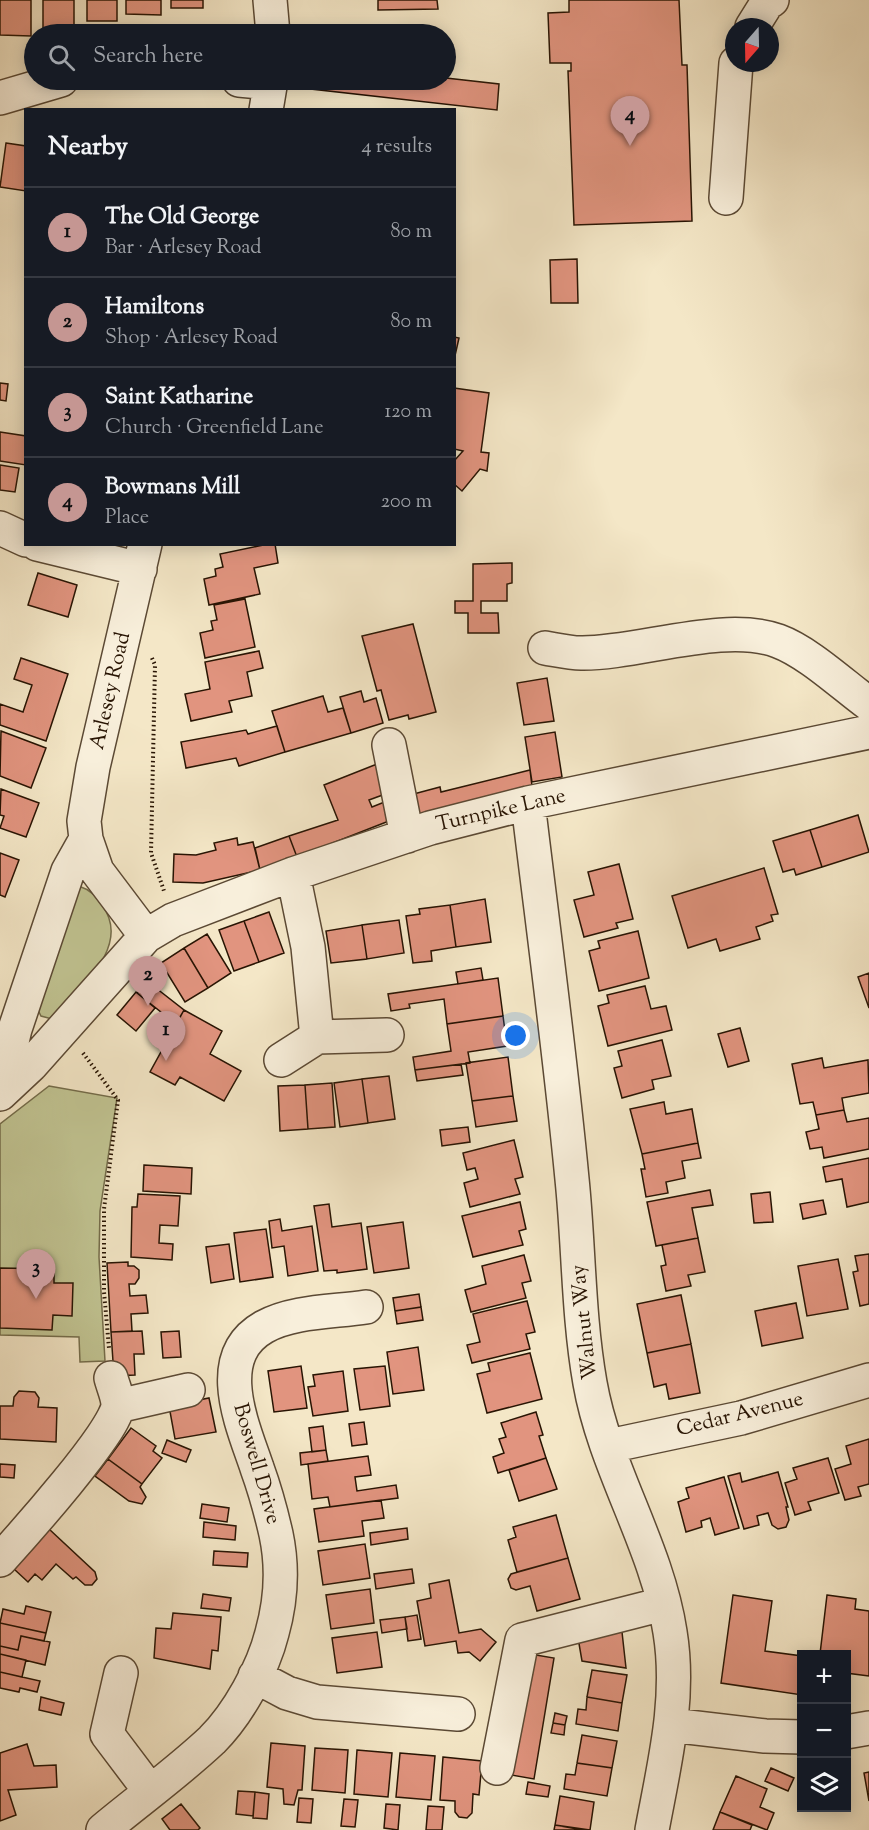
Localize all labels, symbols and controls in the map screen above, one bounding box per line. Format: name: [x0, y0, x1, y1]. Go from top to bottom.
north arrow: [725, 18, 779, 72]
search box: [24, 24, 456, 90]
icon: search: [45, 41, 78, 74]
text: Search here: [93, 41, 203, 73]
pin: 4: [610, 96, 650, 146]
text: Nearby: [48, 129, 128, 166]
text: 4 results: [361, 133, 432, 162]
text: The Old George: [105, 202, 259, 234]
text: 1: [64, 218, 71, 247]
text: 80 m: [391, 218, 432, 247]
text: Bar · Arlesey Road: [105, 234, 262, 263]
text: Hamiltons: [105, 292, 204, 324]
text: 2: [63, 308, 72, 337]
text: 80 m: [391, 308, 432, 337]
text: Shop · Arlesey Road: [105, 324, 278, 353]
text: Saint Katharine: [105, 382, 253, 414]
text: 3: [63, 398, 72, 427]
text: 120 m: [384, 398, 432, 427]
text: Church · Greenfield Lane: [105, 414, 323, 443]
text: Bowmans Mill: [105, 472, 240, 504]
text: 4: [62, 488, 73, 517]
text: 200 m: [381, 488, 432, 517]
text: Place: [105, 504, 149, 533]
street label: Arlesey Road: [83, 629, 139, 753]
street label: Turnpike Lane: [433, 781, 569, 841]
pin: 2: [128, 956, 168, 1006]
pin: 1: [146, 1012, 186, 1061]
your location: [501, 1021, 530, 1050]
pin: 3: [16, 1250, 56, 1299]
street label: Walnut Way: [564, 1262, 606, 1381]
street label: Cedar Avenue: [673, 1385, 807, 1445]
street label: Boswell Drive: [224, 1400, 288, 1528]
map controls: [797, 1650, 851, 1812]
button: +: [797, 1650, 851, 1704]
button: −: [797, 1704, 851, 1758]
button: layers: [797, 1758, 851, 1812]

